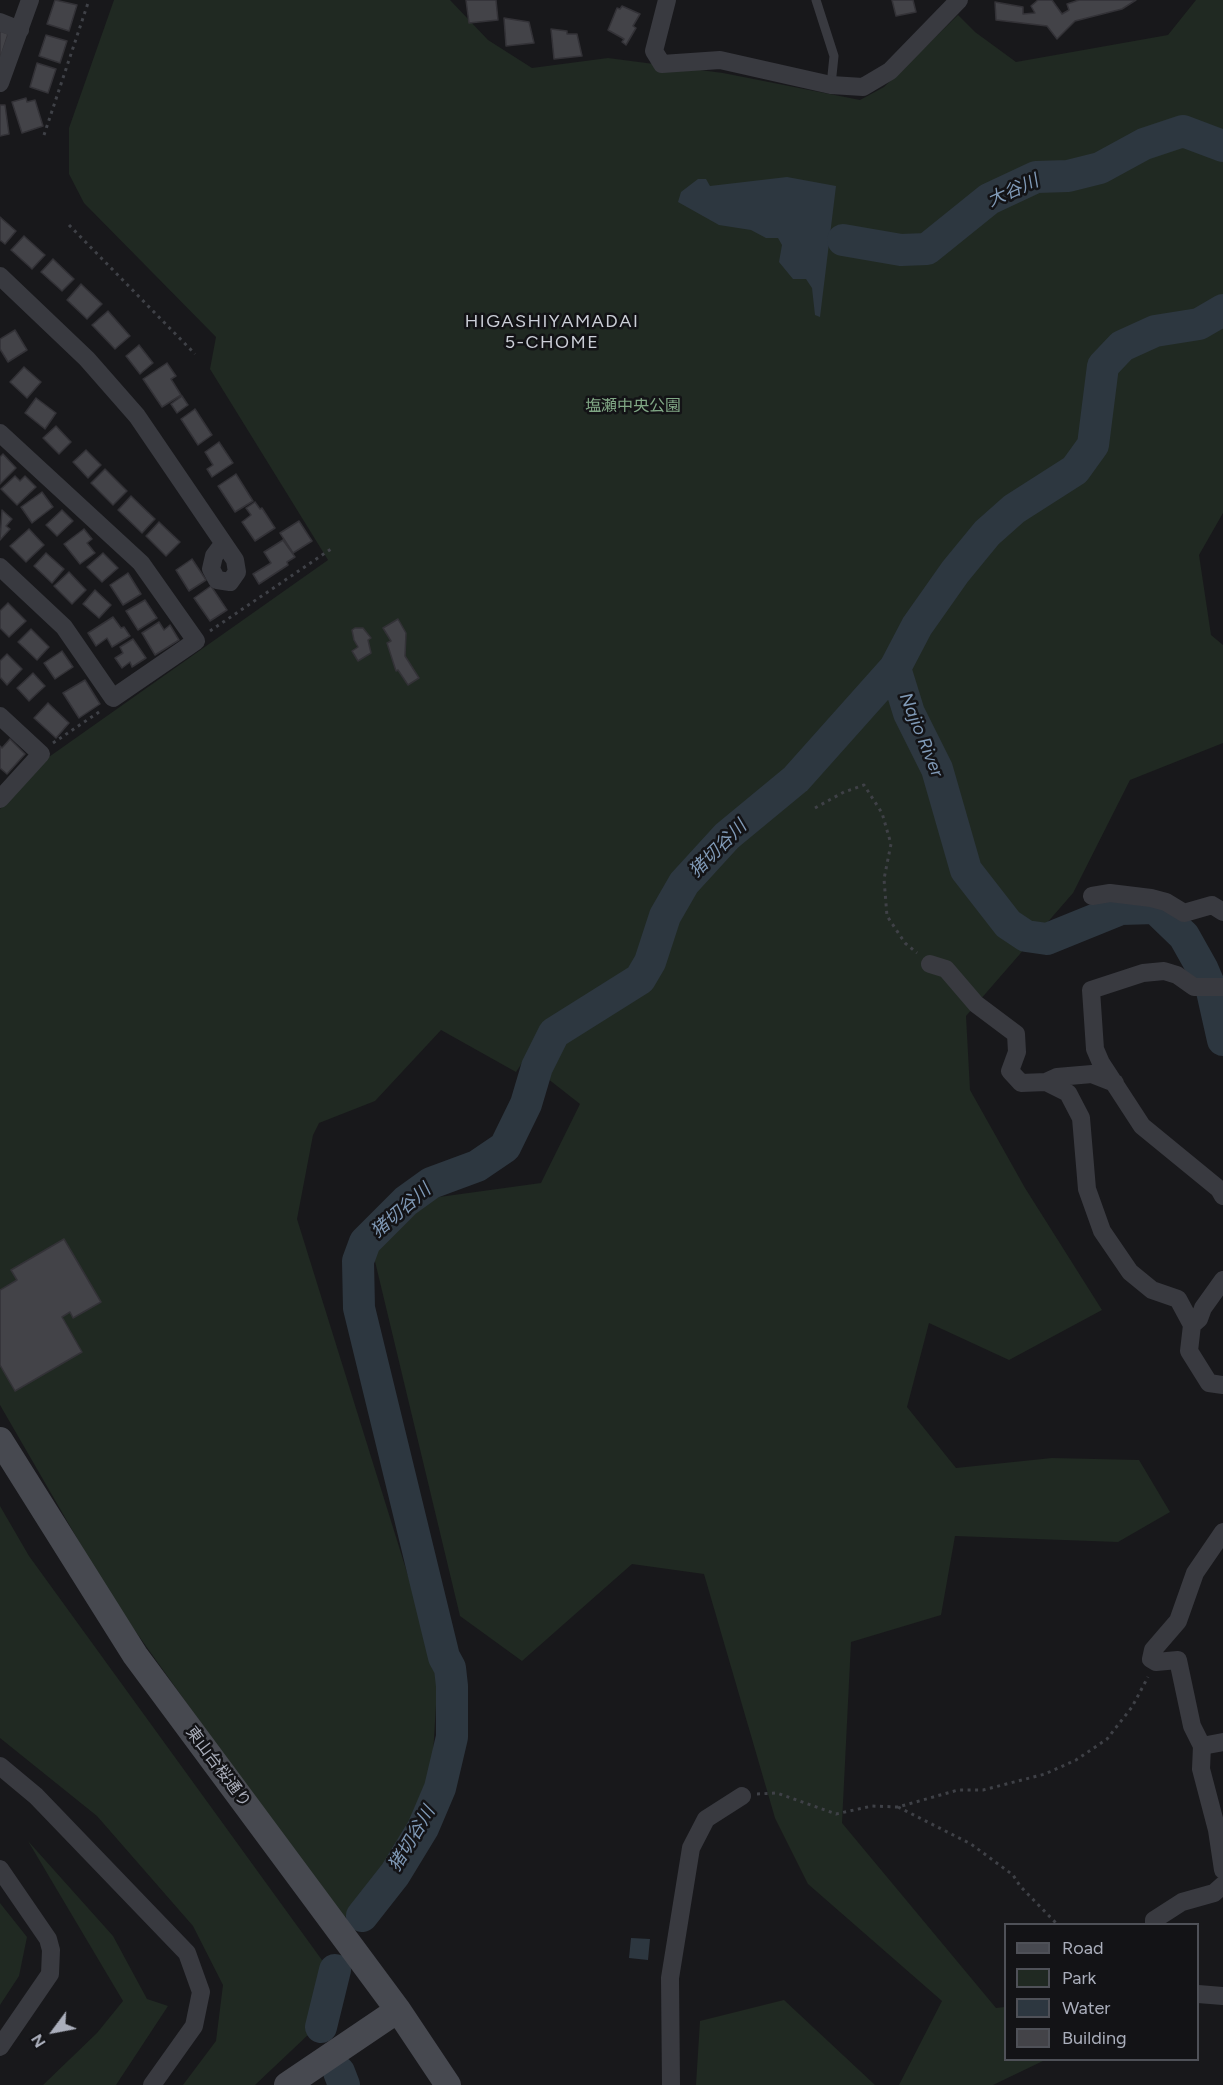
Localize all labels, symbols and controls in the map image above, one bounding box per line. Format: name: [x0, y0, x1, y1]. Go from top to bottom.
water label: 大谷川: [984, 170, 1042, 212]
district label: HIGASHIYAMADAI 5-CHOME: [465, 311, 639, 354]
park label: 塩瀬中央公園: [585, 396, 681, 416]
water label: Najio River: [894, 690, 948, 780]
water label: 猪切谷川: [685, 816, 751, 882]
water label: 猪切谷川: [367, 1179, 435, 1243]
street label: 東山台桜通り: [181, 1723, 255, 1811]
water label: 猪切谷川: [384, 1803, 440, 1875]
legend: [1004, 1923, 1199, 2061]
text: Road: [1062, 1937, 1103, 1959]
text: Park: [1062, 1967, 1096, 1989]
text: Water: [1062, 1997, 1110, 2019]
north arrow: [24, 2001, 84, 2061]
text: Building: [1062, 2027, 1127, 2049]
text: N: [27, 2031, 50, 2051]

